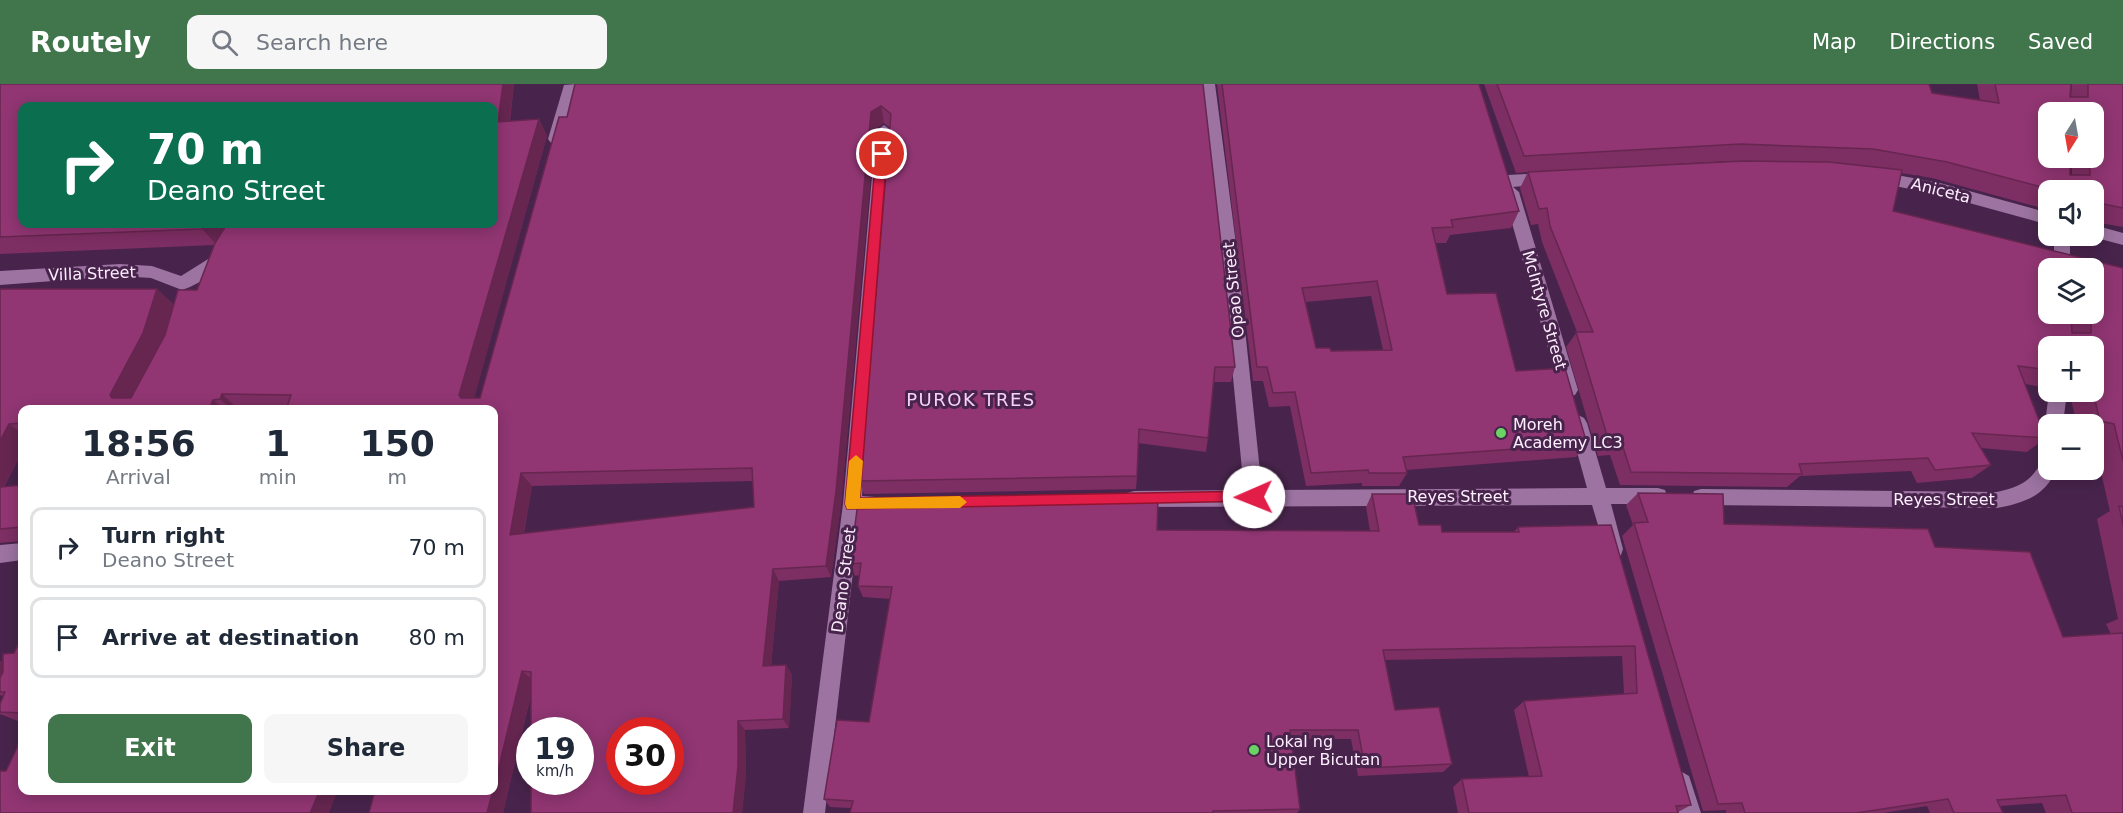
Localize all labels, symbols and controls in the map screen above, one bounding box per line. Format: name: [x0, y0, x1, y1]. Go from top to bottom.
search box: [187, 15, 607, 69]
text: Routely: [30, 26, 151, 59]
icon: search: [208, 26, 241, 59]
text: Search here: [256, 30, 388, 55]
text: Map: [1812, 30, 1856, 54]
text: Directions: [1889, 30, 1995, 54]
text: Saved: [2028, 30, 2093, 54]
north arrow: [2038, 102, 2104, 168]
map controls: [2038, 102, 2104, 480]
text: 70 m: [147, 125, 264, 174]
icon: right: [48, 126, 126, 204]
pin: [856, 128, 907, 179]
icon: arrive: [865, 137, 898, 170]
street label: Aniceta: [1909, 174, 1972, 207]
text: Deano Street: [147, 175, 325, 206]
button: sound: [2038, 180, 2104, 246]
street label: Opao Street: [1219, 241, 1248, 339]
street label: McIntyre Street: [1518, 248, 1571, 372]
button: layers: [2038, 258, 2104, 324]
street label: Villa Street: [48, 262, 136, 285]
button: +: [2038, 336, 2104, 402]
district label: PUROK TRES: [906, 389, 1036, 410]
button: −: [2038, 414, 2104, 480]
place label: Moreh Academy LC3: [1513, 415, 1623, 452]
text: 18:56: [81, 423, 196, 464]
text: 1: [265, 423, 290, 464]
text: 150: [360, 423, 435, 464]
marker: Moreh Academy LC3: [1494, 426, 1508, 440]
text: Arrival: [106, 465, 171, 489]
text: min: [259, 465, 297, 489]
text: m: [388, 465, 407, 489]
position arrow: [1222, 465, 1286, 529]
street label: Reyes Street: [1407, 487, 1509, 506]
street label: Reyes Street: [1893, 490, 1995, 509]
text: Turn right: [102, 523, 225, 548]
street label: Deano Street: [828, 526, 859, 634]
icon: right: [51, 531, 84, 564]
text: 70 m: [409, 535, 465, 560]
text: Deano Street: [102, 548, 234, 572]
icon: arrive: [51, 621, 84, 654]
text: Arrive at destination: [102, 625, 359, 650]
text: 80 m: [409, 625, 465, 650]
button: Exit: [48, 714, 252, 783]
button: Share: [264, 714, 468, 783]
speed limit sign: 30: [606, 717, 684, 795]
text: 19: [534, 731, 576, 766]
place label: Lokal ng Upper Bicutan: [1266, 732, 1380, 769]
marker: Lokal ng Upper Bicutan: [1247, 743, 1261, 757]
text: km/h: [536, 762, 574, 780]

